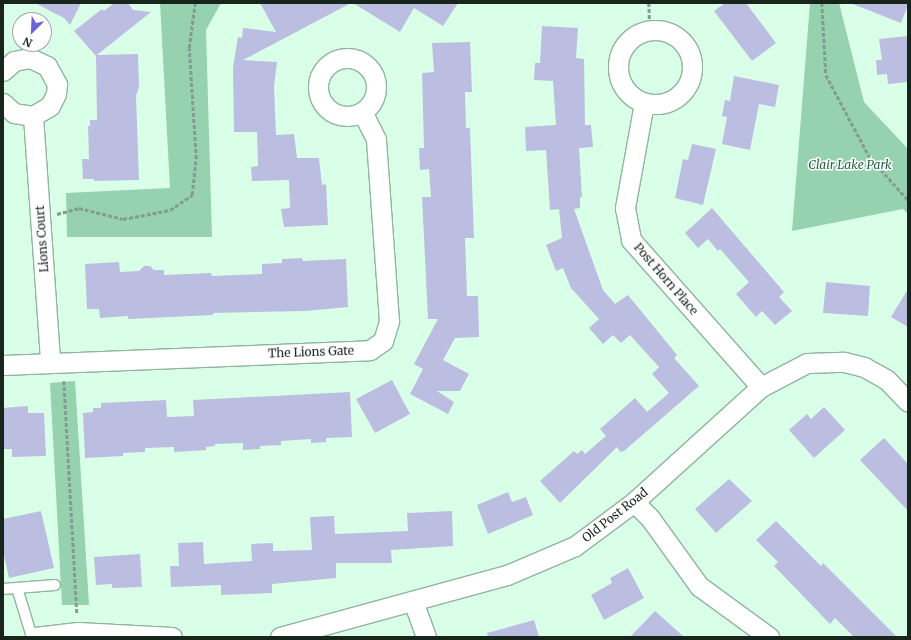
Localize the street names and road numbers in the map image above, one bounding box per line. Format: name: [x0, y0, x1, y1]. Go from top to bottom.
street label: Lions Court: [32, 205, 52, 273]
street label: Post Horn Place: [631, 240, 701, 318]
street label: The Lions Gate: [268, 343, 354, 361]
street label: Old Post Road: [579, 485, 651, 545]

